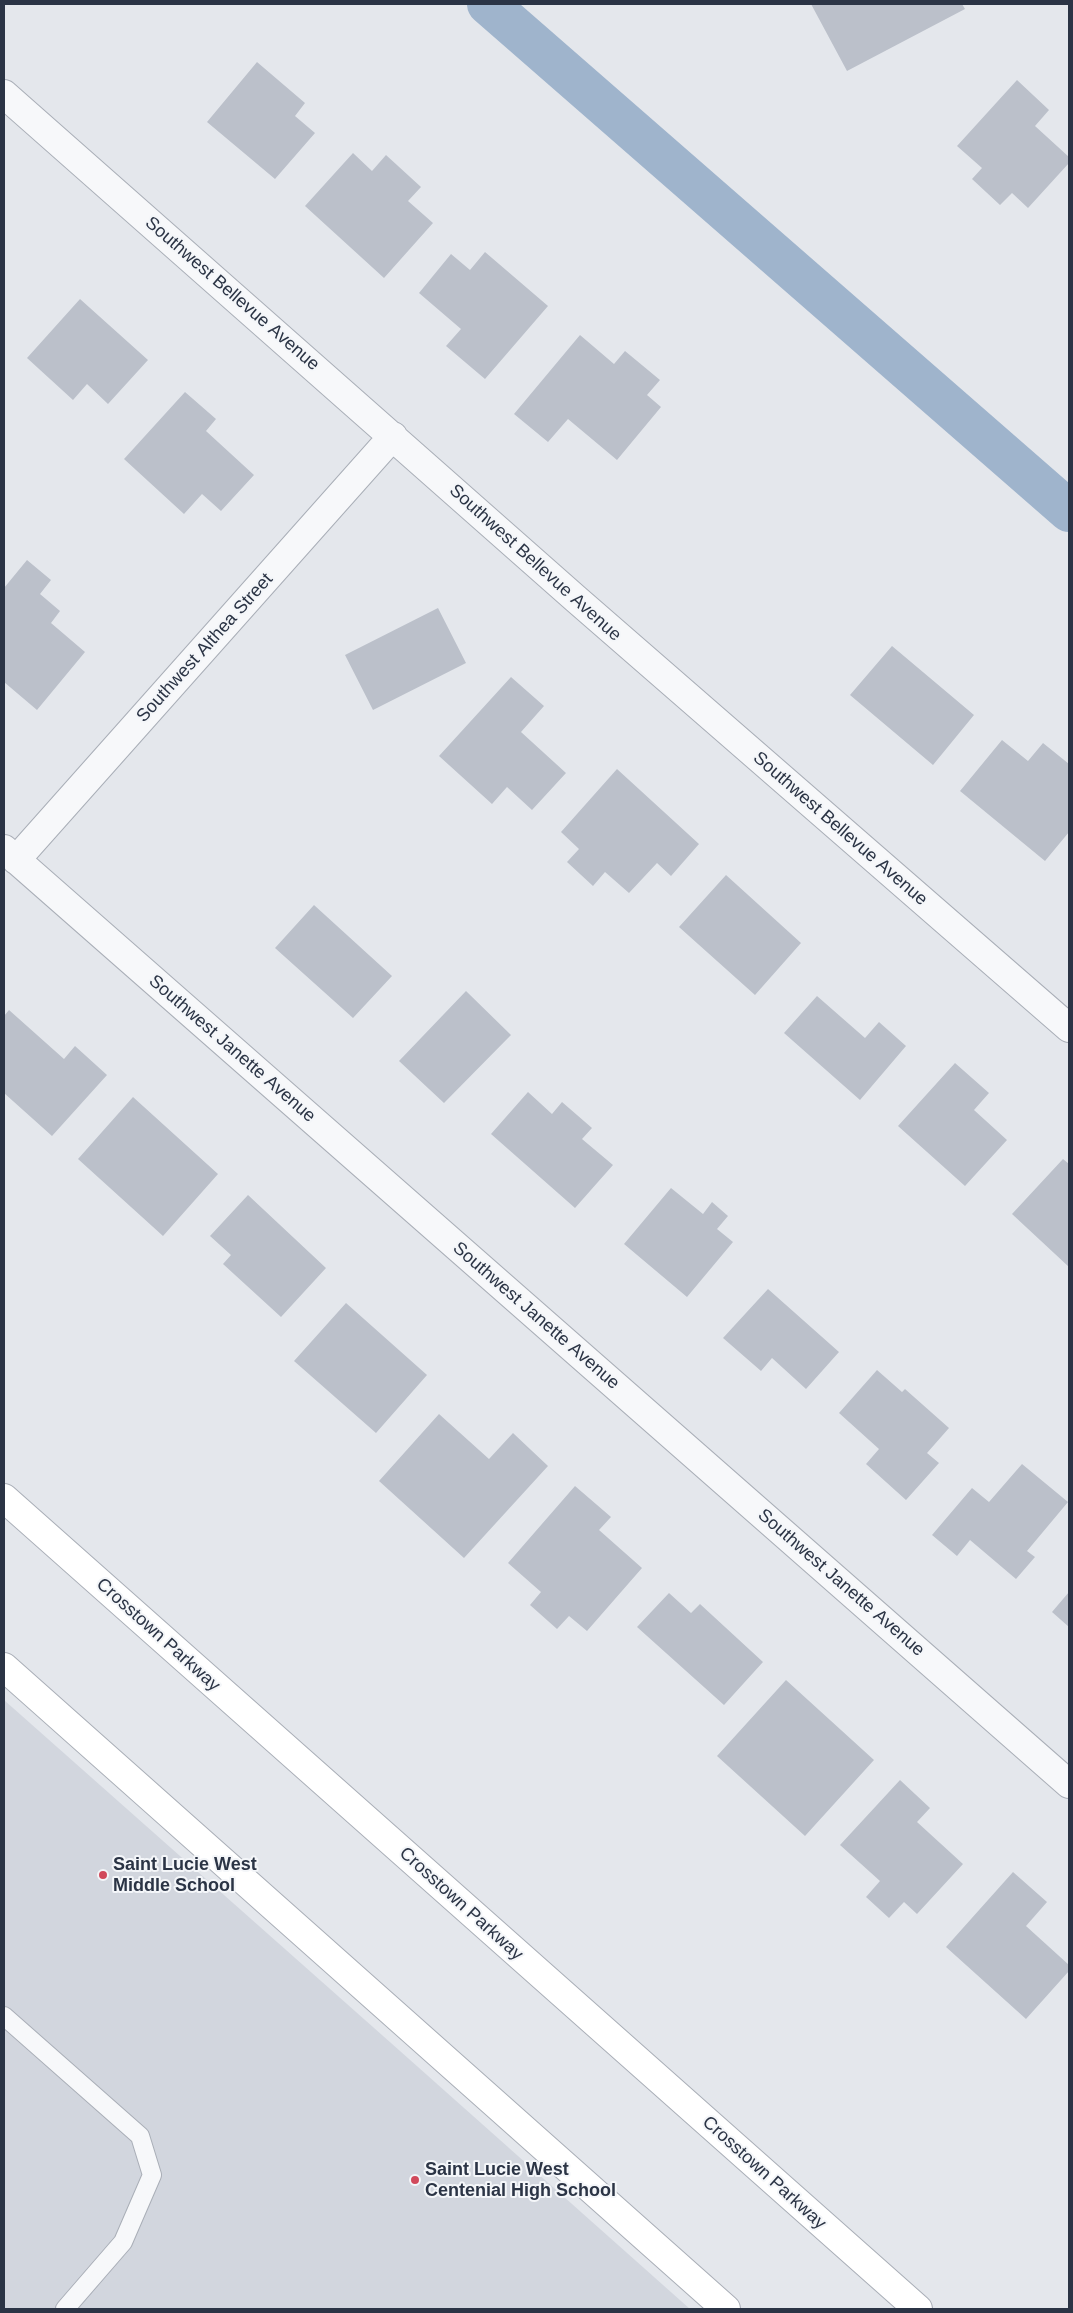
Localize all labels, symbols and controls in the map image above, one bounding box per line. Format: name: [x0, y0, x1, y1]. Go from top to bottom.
street label: Southwest Bellevue Avenue: [140, 212, 324, 376]
street label: Southwest Bellevue Avenue: [445, 480, 625, 646]
street label: Southwest Althea Street: [132, 569, 278, 727]
street label: Southwest Bellevue Avenue: [748, 747, 932, 911]
street label: Southwest Janette Avenue: [144, 971, 320, 1127]
street label: Southwest Janette Avenue: [448, 1238, 624, 1394]
street label: Southwest Janette Avenue: [753, 1505, 929, 1661]
street label: Crosstown Parkway: [92, 1574, 224, 1696]
street label: Crosstown Parkway: [395, 1843, 527, 1965]
place label: Saint Lucie West Middle School: [113, 1854, 257, 1896]
marker: Saint Lucie West Middle School: [97, 1869, 109, 1881]
street label: Crosstown Parkway: [698, 2112, 830, 2234]
place label: Saint Lucie West Centenial High School: [425, 2159, 616, 2202]
marker: Saint Lucie West Centenial High School: [409, 2174, 421, 2186]

